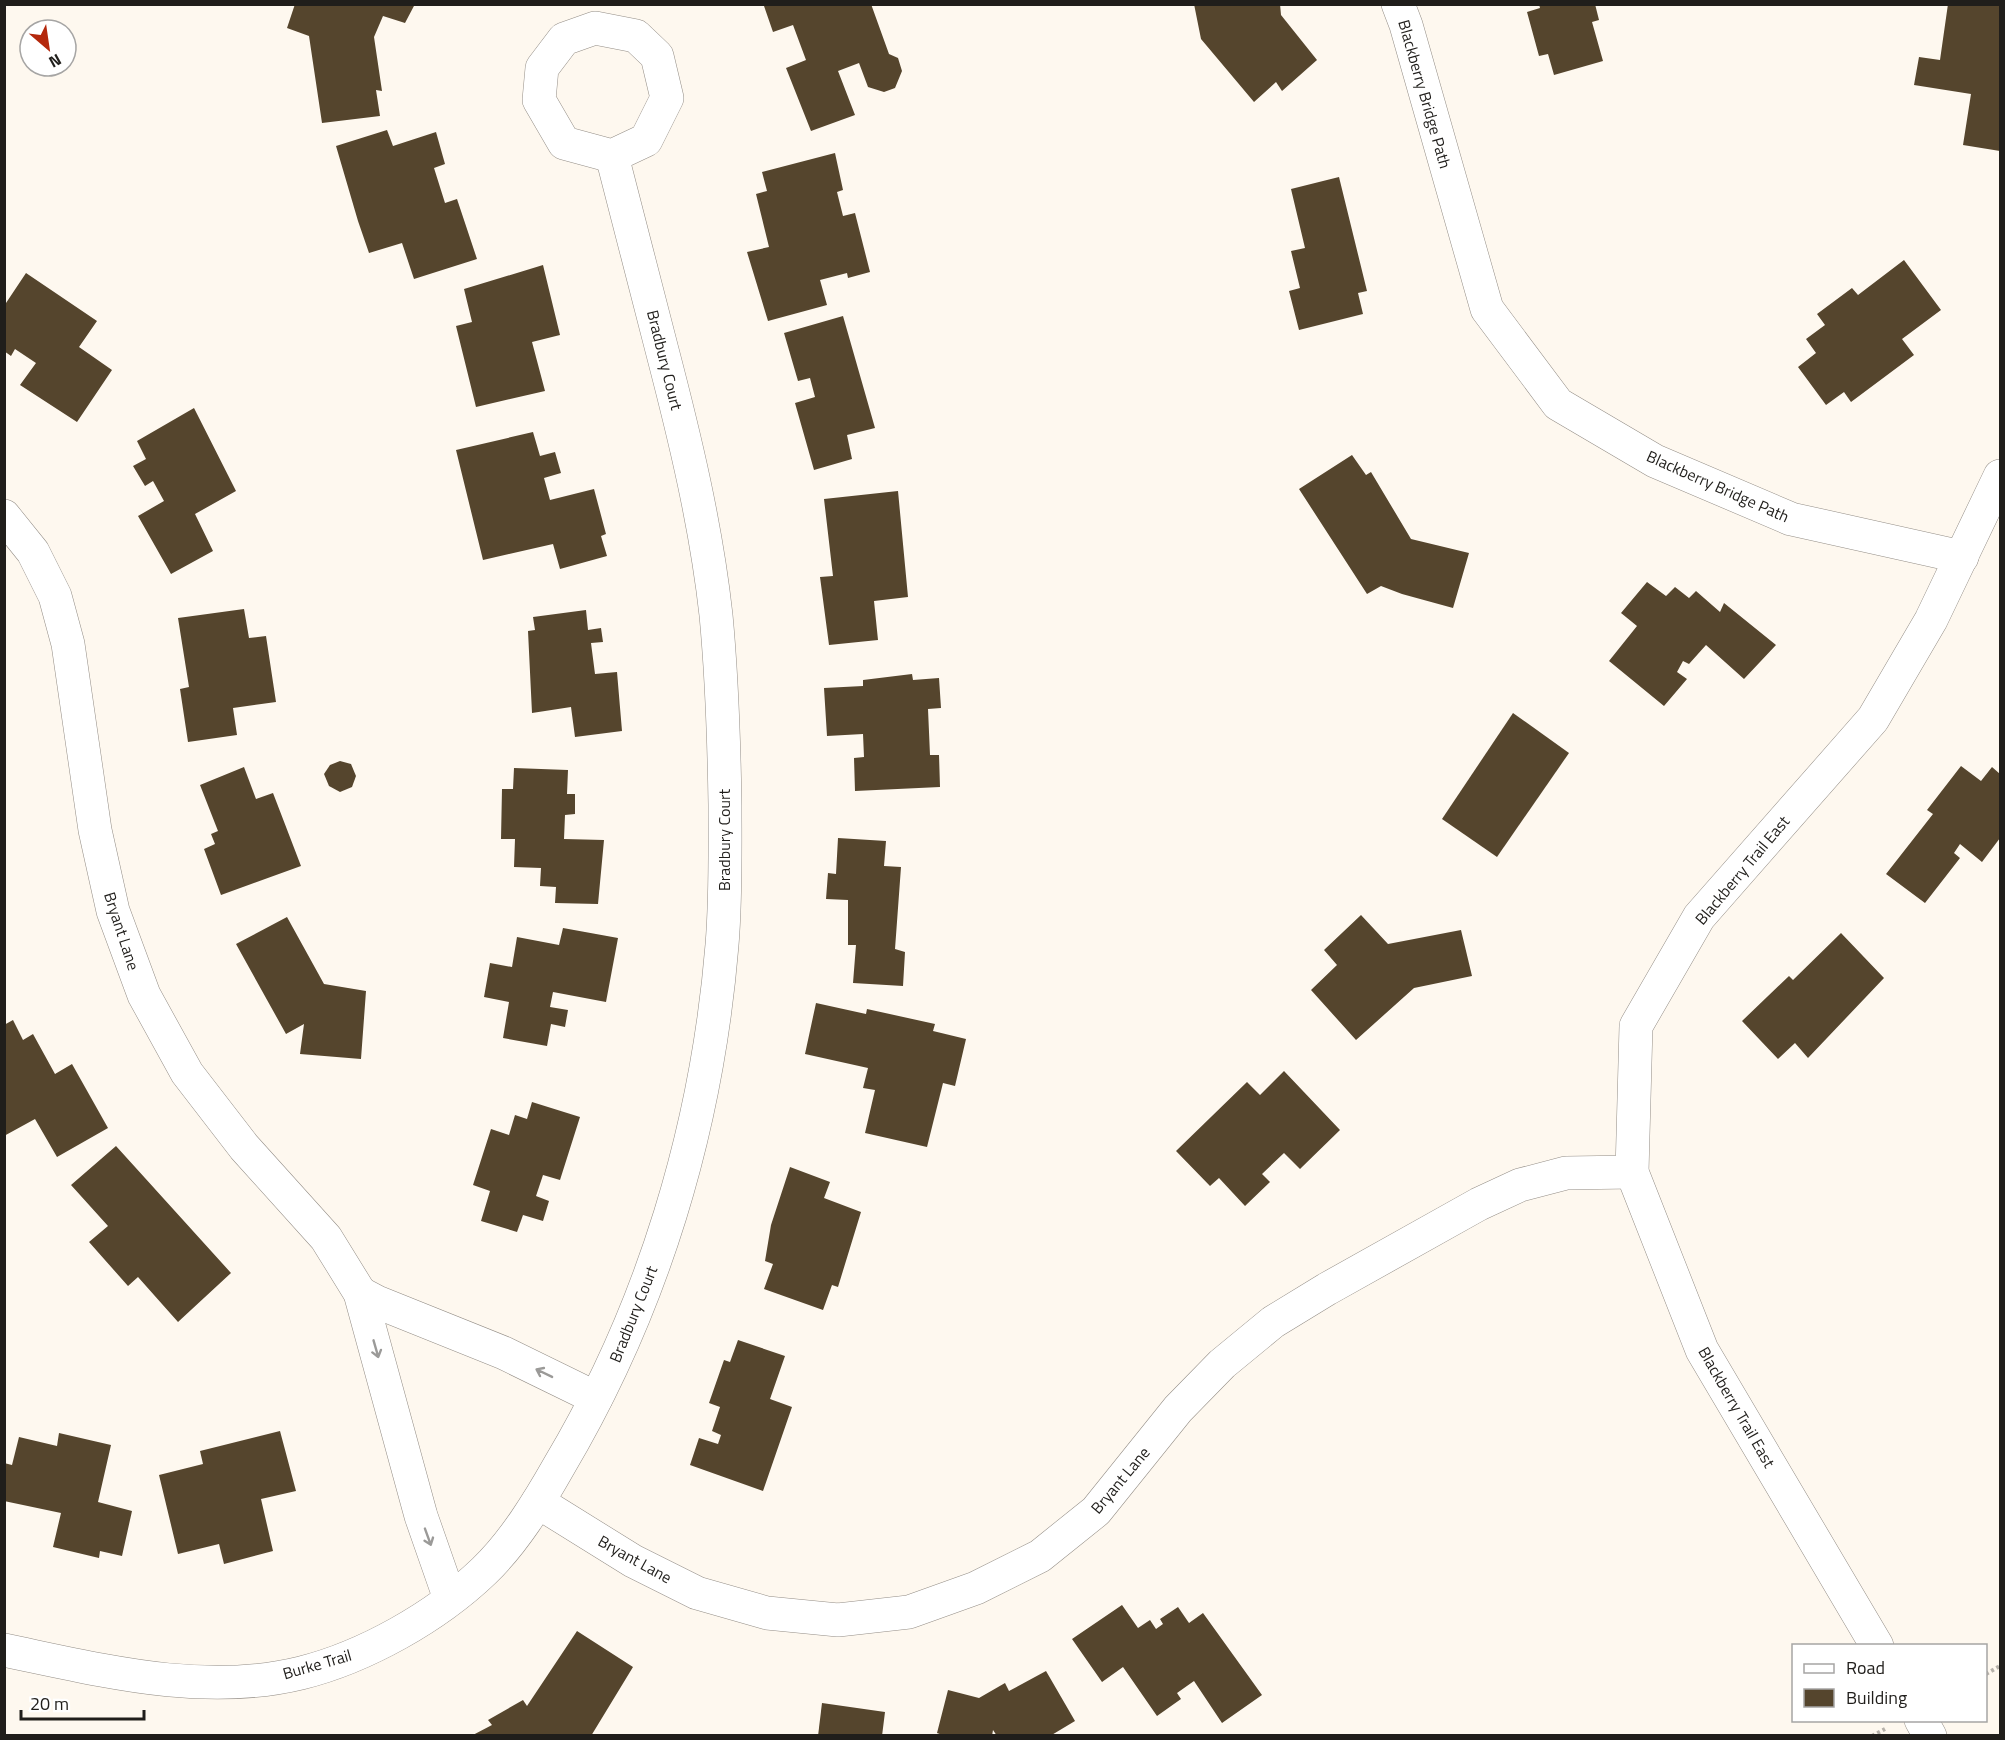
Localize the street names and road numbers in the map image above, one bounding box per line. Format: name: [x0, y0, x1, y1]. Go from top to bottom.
street label: Blackberry Bridge Path: [1392, 17, 1458, 171]
street label: Bradbury Court: [641, 308, 689, 413]
street label: Blackberry Bridge Path: [1643, 444, 1793, 528]
street label: Bradbury Court: [712, 789, 736, 891]
street label: Blackberry Trail East: [1689, 810, 1795, 930]
street label: Bryant Lane: [98, 889, 146, 973]
street label: Bradbury Court: [603, 1262, 663, 1366]
street label: Blackberry Trail East: [1693, 1342, 1782, 1472]
street label: Bryant Lane: [1085, 1441, 1155, 1519]
street label: Bryant Lane: [594, 1529, 676, 1589]
street label: Burke Trail: [280, 1643, 354, 1685]

